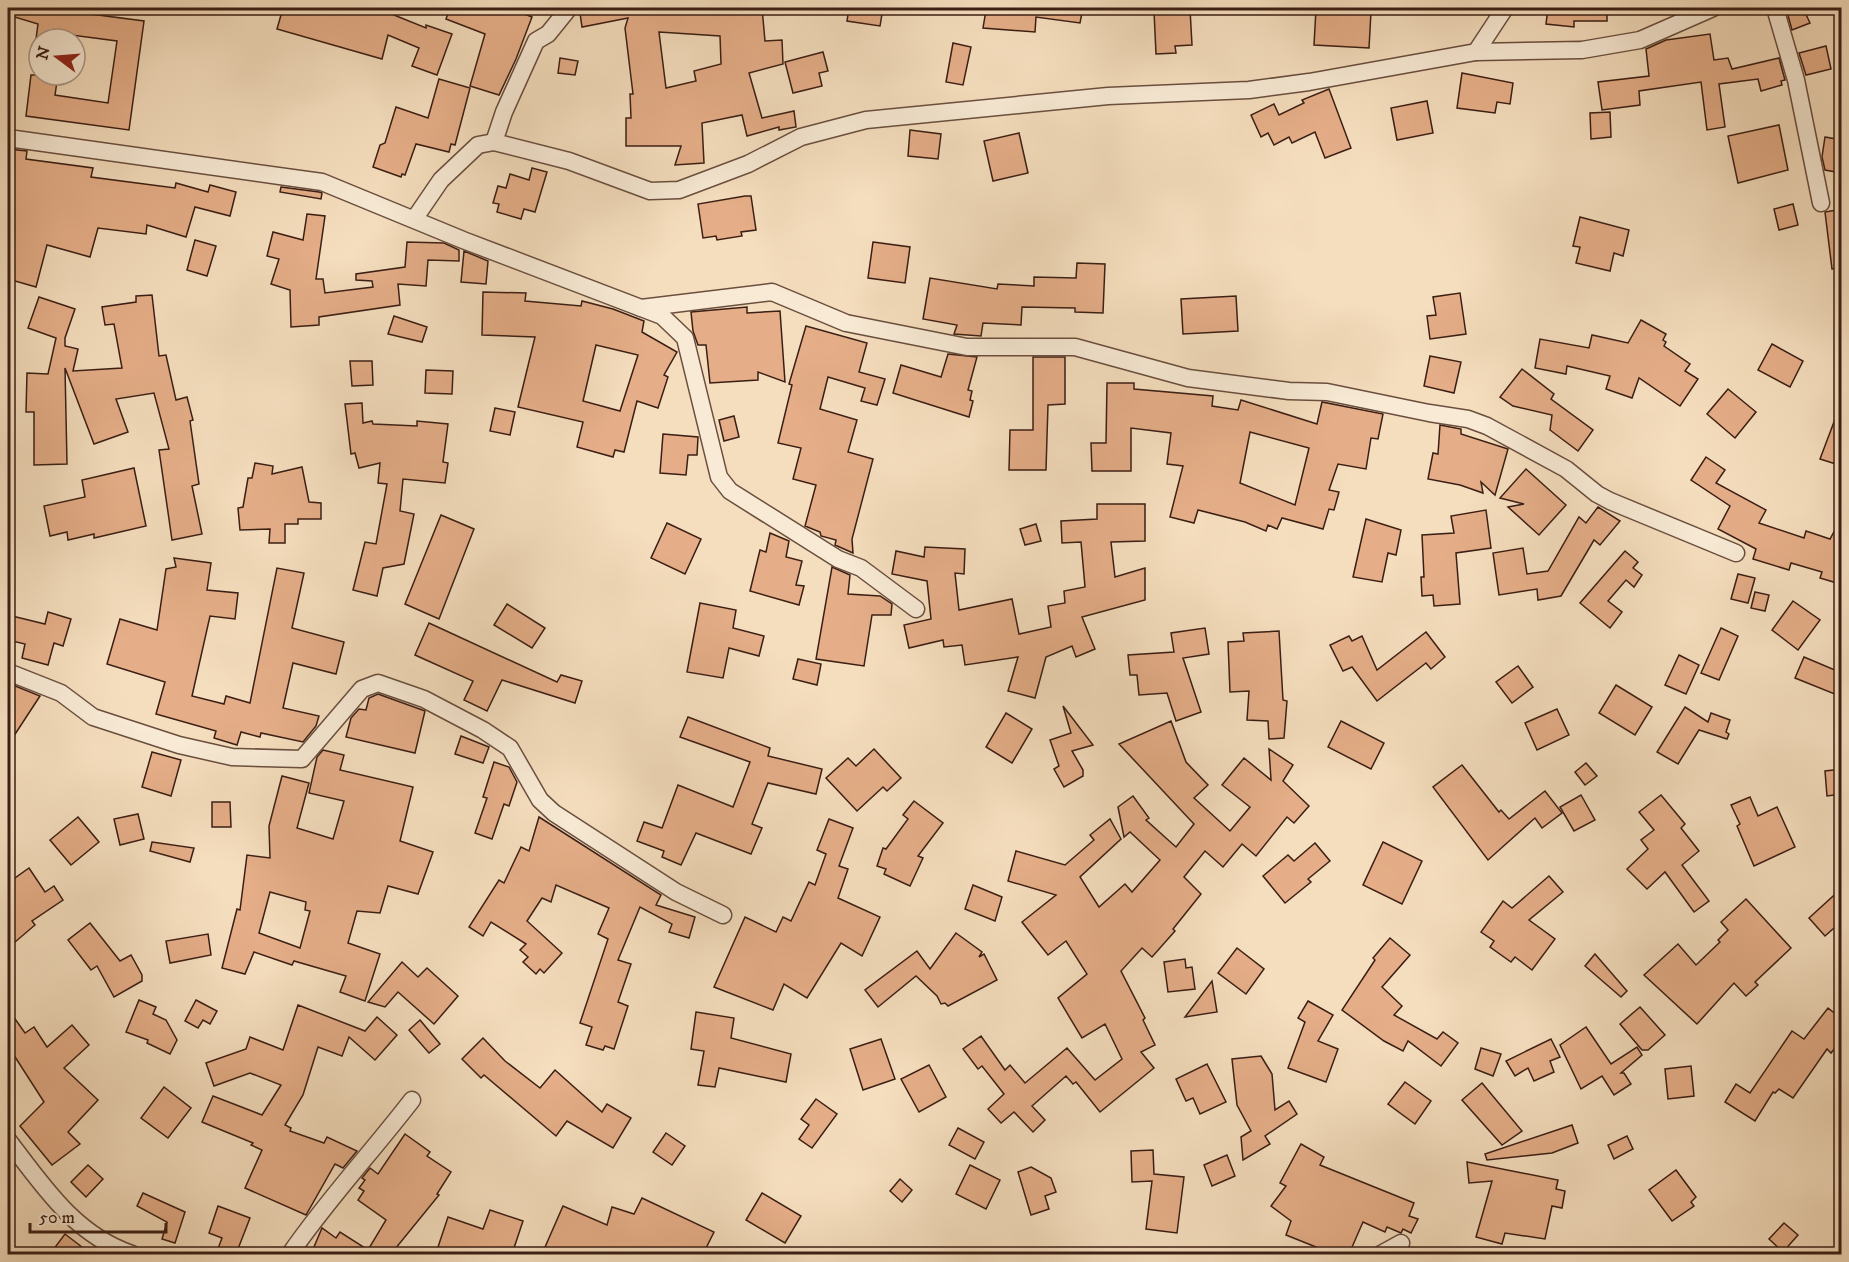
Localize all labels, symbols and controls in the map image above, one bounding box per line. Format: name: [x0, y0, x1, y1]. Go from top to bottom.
north arrow: [27, 27, 87, 87]
text: N: [32, 44, 55, 62]
scale bar: [30, 1196, 166, 1234]
text: 50 m: [39, 1207, 75, 1229]

